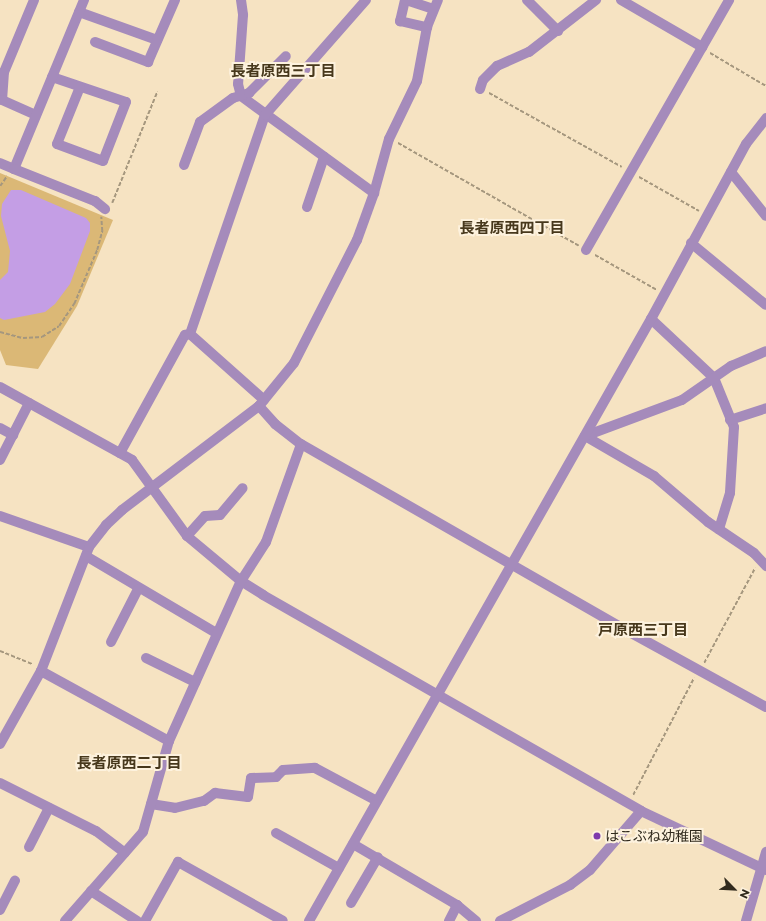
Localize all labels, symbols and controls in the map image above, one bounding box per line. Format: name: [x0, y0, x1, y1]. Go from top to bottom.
district label: 長者原西三丁目: [231, 62, 335, 80]
district label: 長者原西四丁目: [460, 219, 564, 237]
district label: 戸原西三丁目: [598, 621, 688, 639]
district label: 長者原西二丁目: [77, 754, 181, 772]
place label: はこぶね幼稚園: [605, 828, 703, 844]
marker: はこぶね幼稚園: [592, 831, 602, 841]
north arrow: [714, 869, 754, 909]
text: N: [737, 887, 753, 901]

